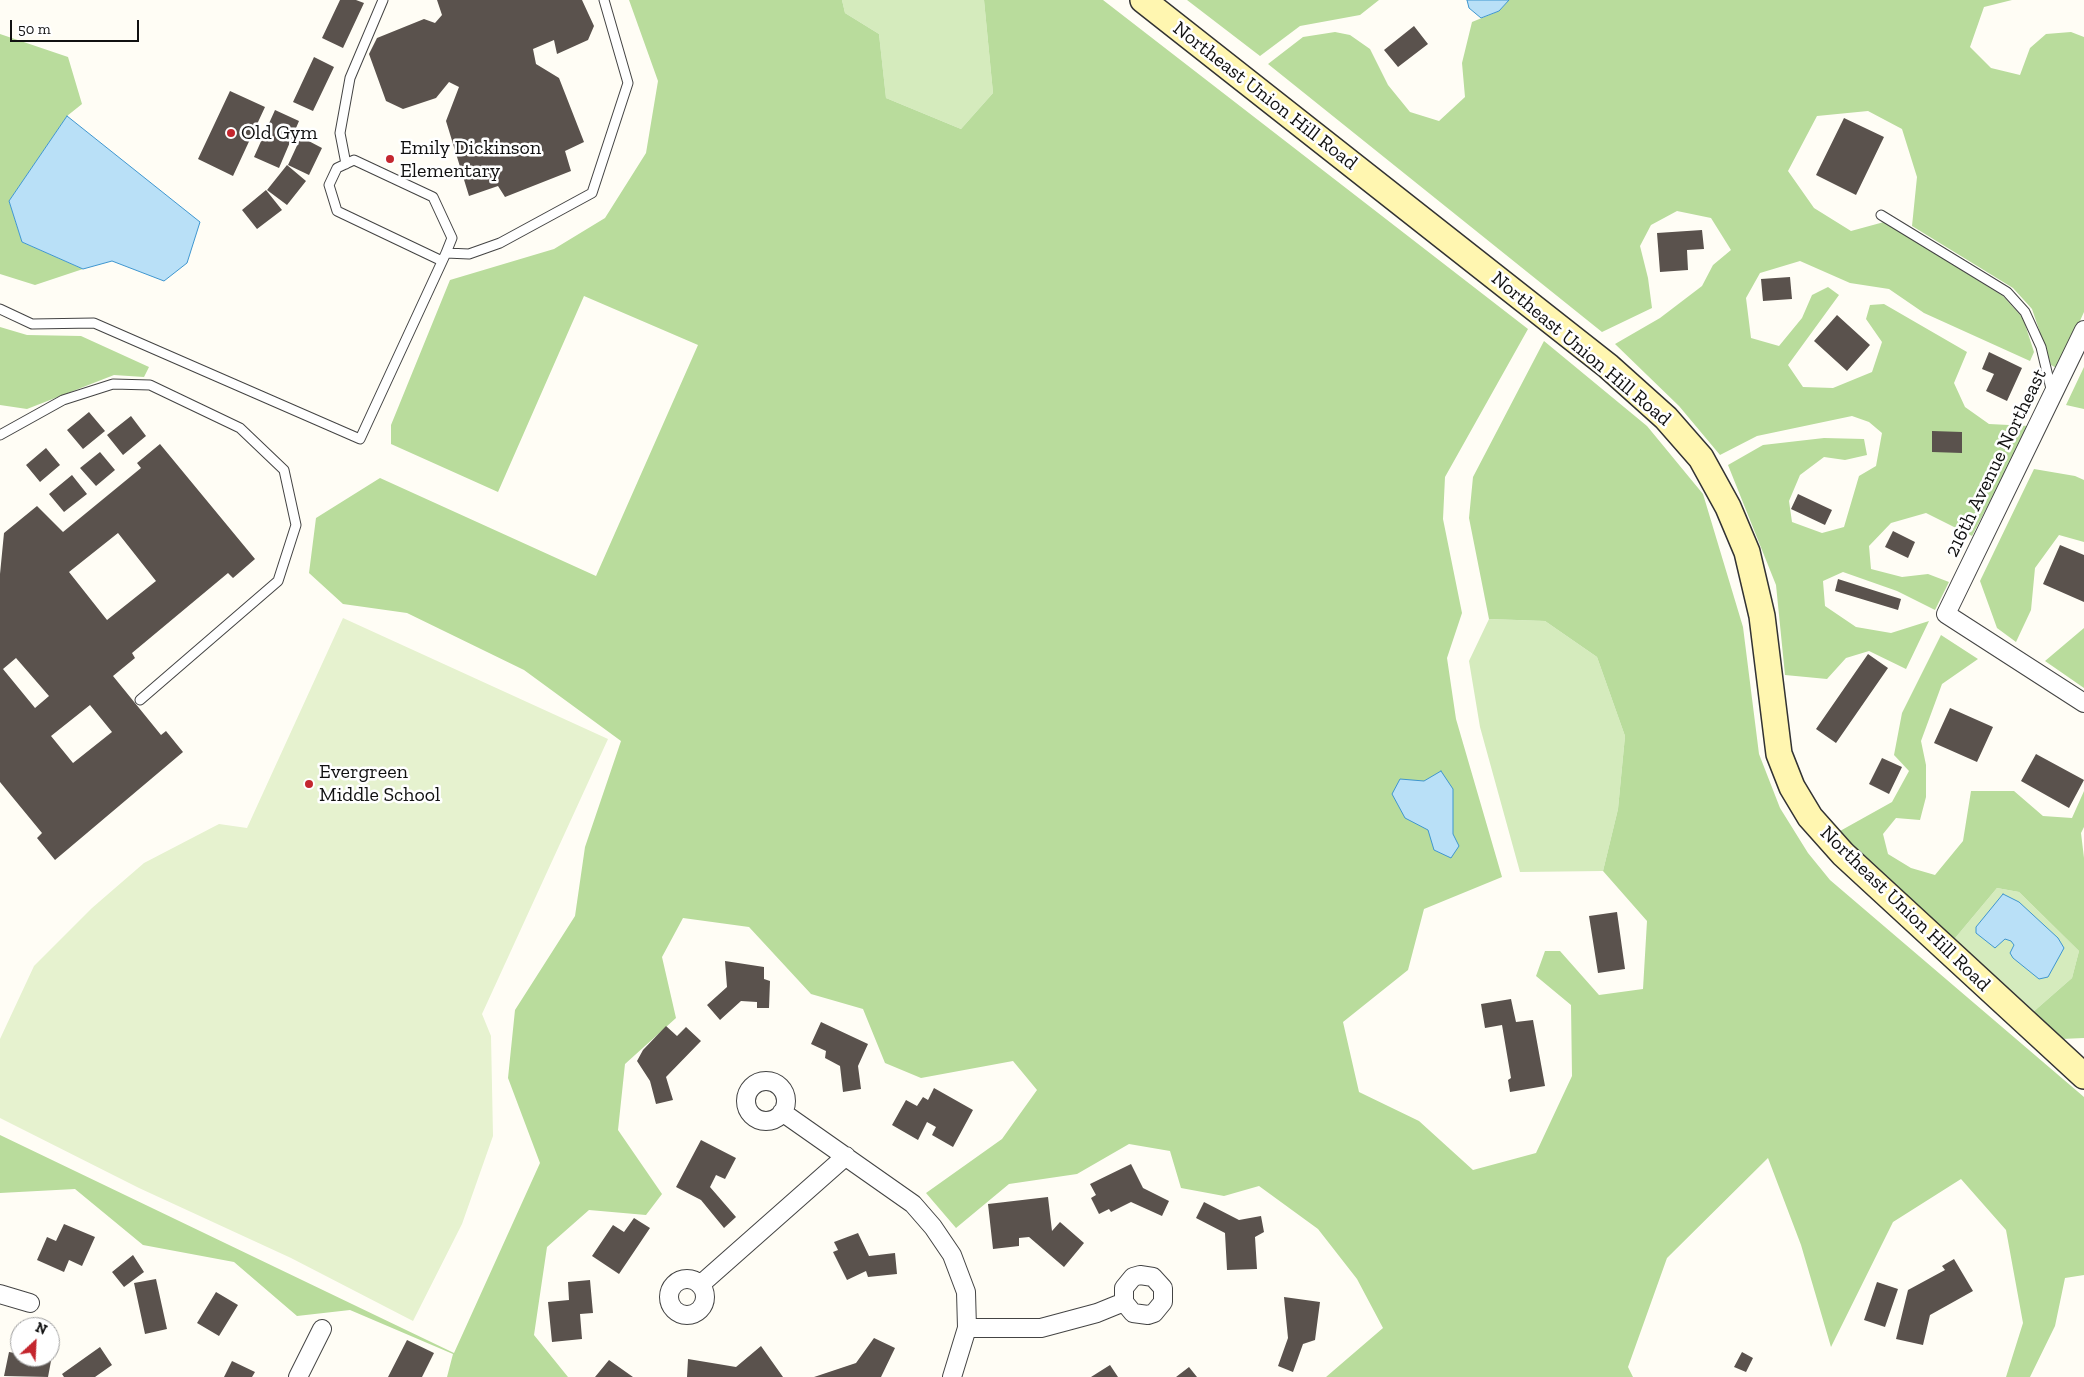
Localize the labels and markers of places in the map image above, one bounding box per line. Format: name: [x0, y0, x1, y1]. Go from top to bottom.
place label: Old Gym: [241, 121, 317, 145]
marker: Old Gym: [225, 127, 237, 139]
place label: Emily Dickinson Elementary: [400, 136, 541, 183]
marker: Emily Dickinson Elementary: [384, 153, 396, 165]
place label: Evergreen Middle School: [319, 760, 440, 807]
marker: Evergreen Middle School: [303, 778, 315, 790]

